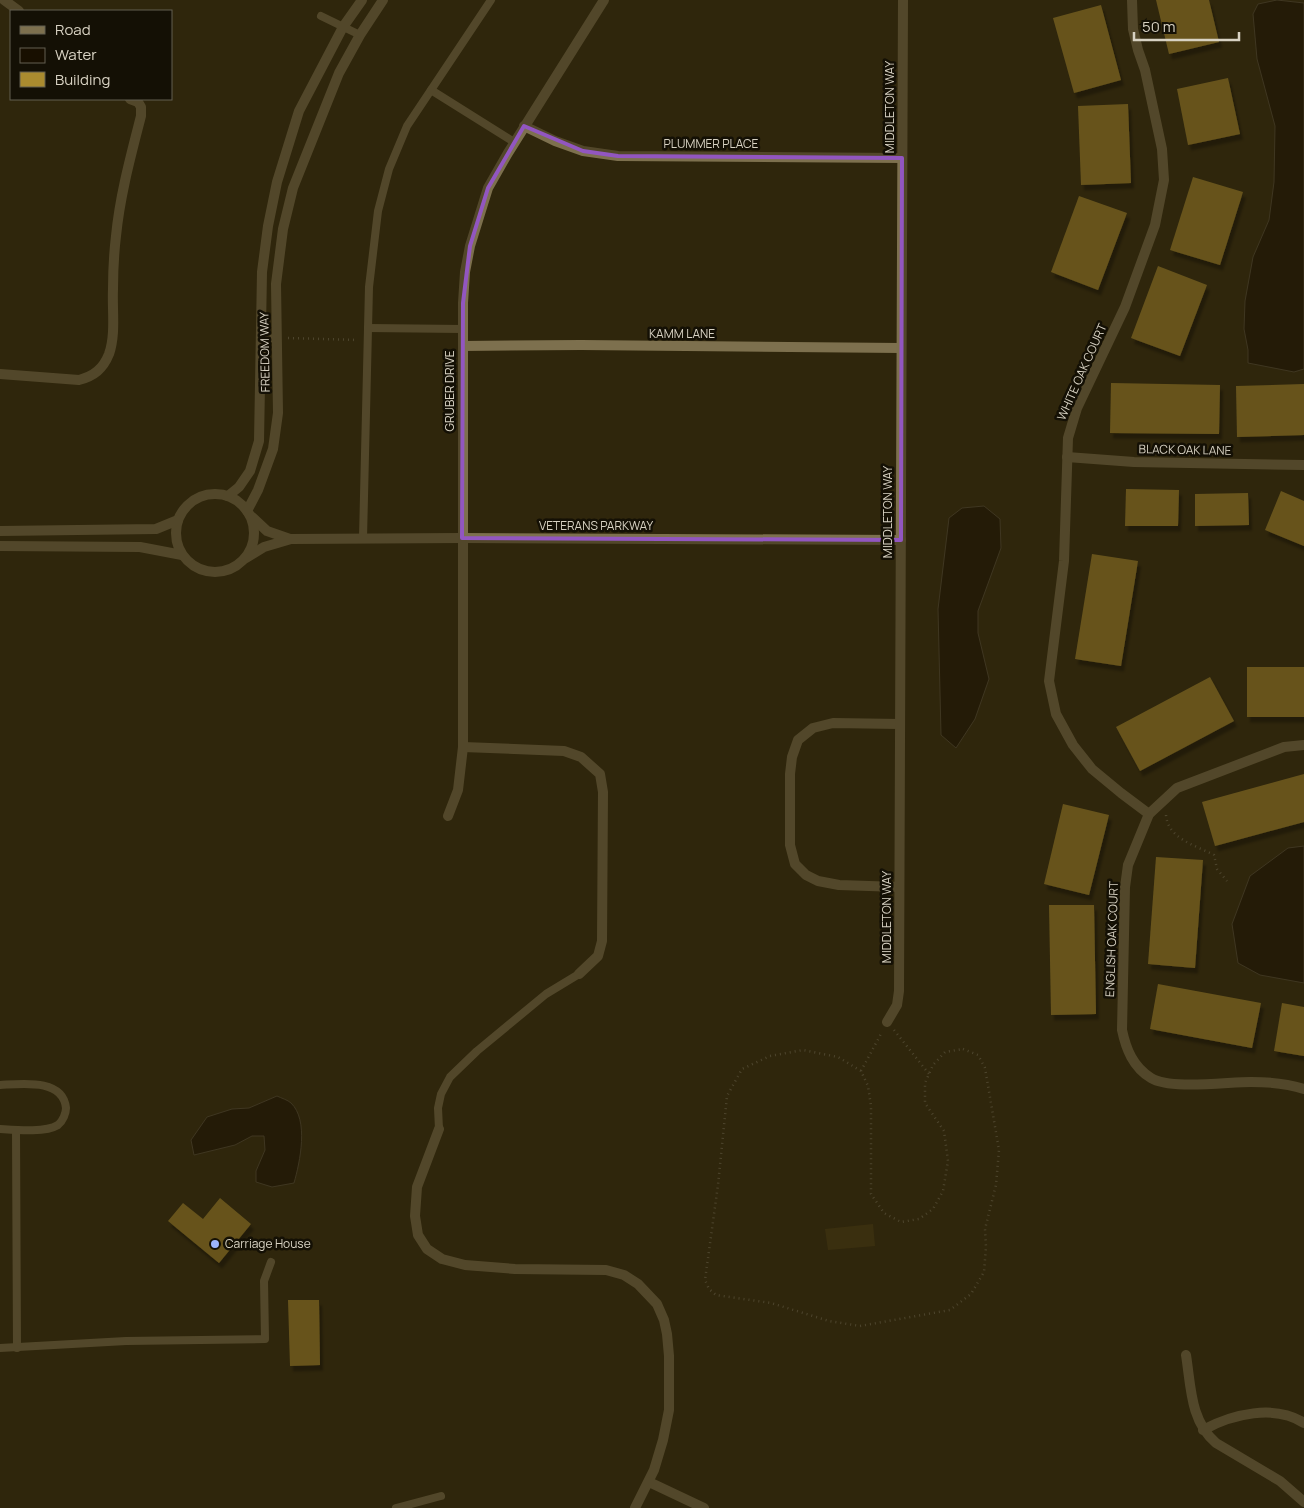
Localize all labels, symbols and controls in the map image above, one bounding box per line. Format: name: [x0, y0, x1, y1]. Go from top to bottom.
legend: [10, 10, 172, 100]
scale bar: [1134, 10, 1239, 42]
text: 50 m: [1142, 16, 1176, 37]
text: Road: [55, 19, 91, 40]
text: Water: [55, 44, 97, 65]
street label: MIDDLETON WAY: [881, 60, 898, 153]
text: Building: [55, 69, 110, 90]
street label: PLUMMER PLACE: [664, 135, 759, 152]
street label: FREEDOM WAY: [255, 311, 274, 392]
street label: WHITE OAK COURT: [1053, 320, 1111, 423]
street label: KAMM LANE: [649, 325, 715, 342]
street label: GRUBER DRIVE: [441, 350, 458, 432]
street label: BLACK OAK LANE: [1138, 440, 1232, 459]
street label: MIDDLETON WAY: [879, 465, 896, 558]
street label: VETERANS PARKWAY: [539, 517, 653, 534]
street label: MIDDLETON WAY: [878, 870, 895, 963]
street label: ENGLISH OAK COURT: [1101, 880, 1122, 997]
place label: Carriage House: [225, 1235, 311, 1252]
marker: Carriage House: [209, 1238, 221, 1250]

